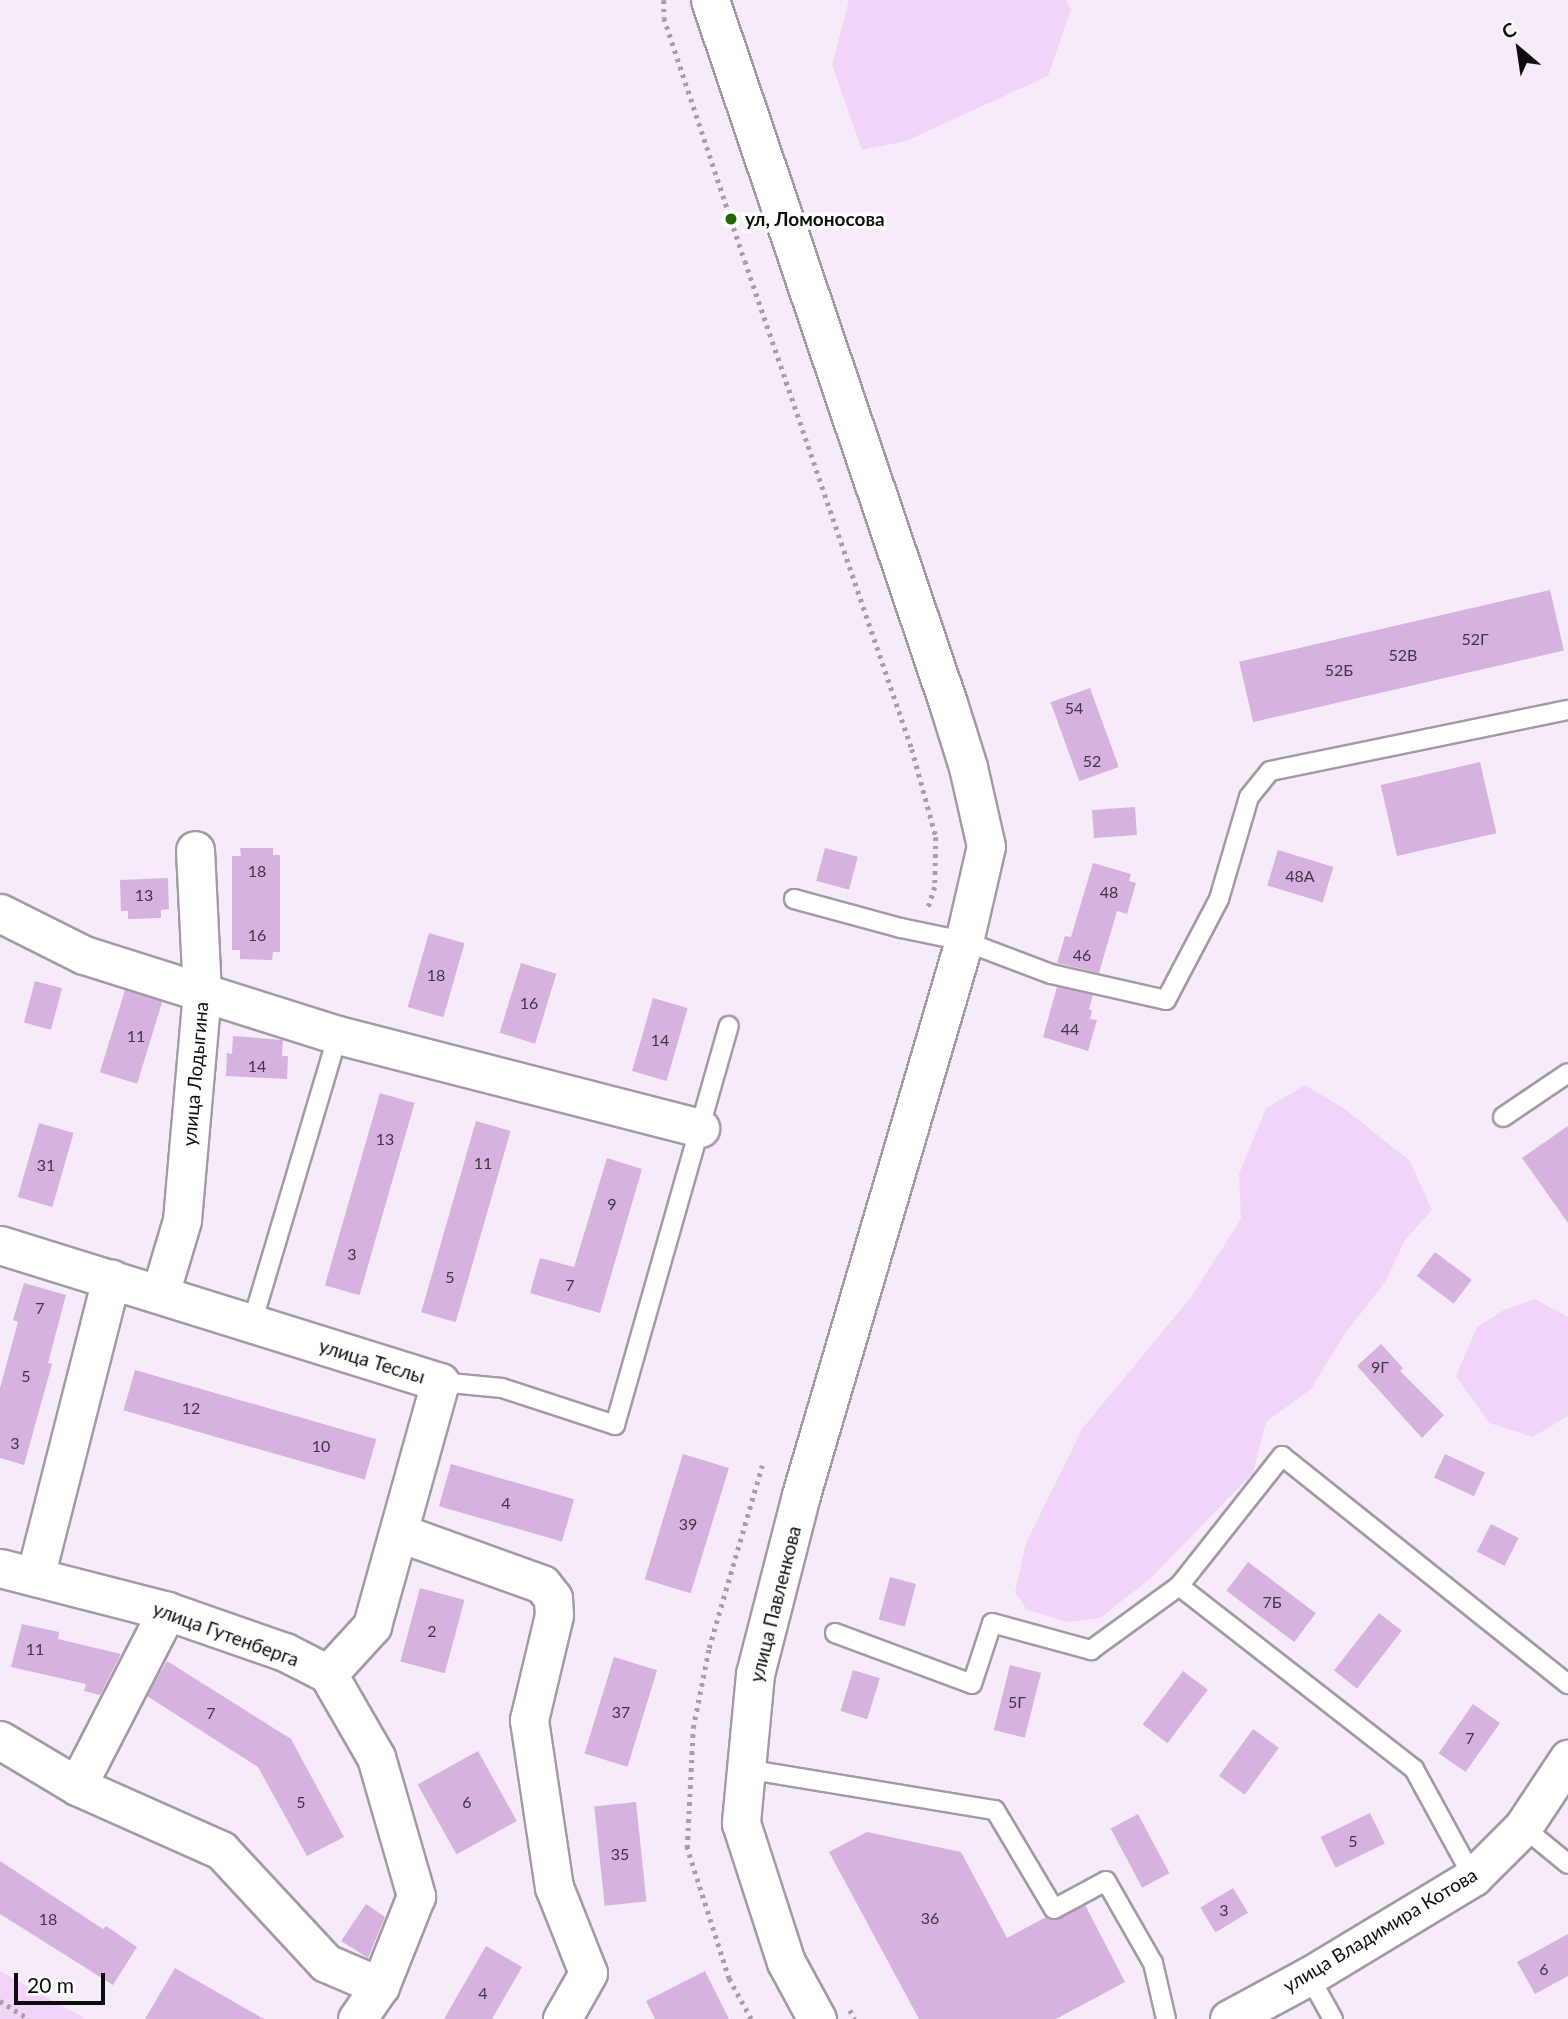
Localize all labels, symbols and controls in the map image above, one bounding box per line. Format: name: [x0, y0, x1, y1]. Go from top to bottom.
north arrow: [1484, 14, 1554, 84]
text: С: [1497, 17, 1520, 43]
place label: ул, Ломоносова: [745, 208, 885, 230]
marker: ул, Ломоносова: [723, 211, 739, 227]
house number: 52Г: [1461, 629, 1489, 649]
house number: 52В: [1389, 645, 1417, 665]
house number: 52Б: [1325, 660, 1353, 680]
house number: 54: [1065, 698, 1083, 718]
house number: 52: [1083, 751, 1101, 771]
house number: 18: [248, 861, 266, 881]
house number: 48А: [1285, 866, 1315, 886]
house number: 48: [1100, 882, 1118, 902]
house number: 13: [135, 885, 153, 905]
house number: 16: [248, 925, 266, 945]
house number: 46: [1073, 945, 1091, 965]
house number: 18: [427, 965, 445, 985]
house number: 16: [520, 993, 538, 1013]
street label: улица Лодыгина: [177, 1001, 213, 1147]
house number: 44: [1061, 1019, 1079, 1039]
house number: 11: [127, 1026, 145, 1046]
house number: 14: [651, 1030, 669, 1050]
house number: 14: [248, 1056, 266, 1076]
house number: 13: [376, 1129, 394, 1149]
house number: 11: [474, 1153, 492, 1173]
house number: 31: [37, 1155, 55, 1175]
house number: 9: [607, 1194, 617, 1214]
house number: 3: [347, 1244, 357, 1264]
house number: 5: [445, 1267, 455, 1287]
house number: 7: [565, 1275, 575, 1295]
house number: 7: [35, 1298, 45, 1318]
street label: улица Теслы: [316, 1334, 428, 1388]
house number: 9Г: [1371, 1357, 1389, 1377]
house number: 5: [21, 1366, 31, 1386]
house number: 12: [182, 1398, 200, 1418]
house number: 3: [10, 1433, 20, 1453]
house number: 10: [312, 1436, 330, 1456]
house number: 4: [501, 1493, 511, 1513]
house number: 39: [679, 1514, 697, 1534]
street label: улица Павленкова: [745, 1523, 805, 1685]
house number: 7Б: [1262, 1592, 1282, 1612]
street label: улица Гутенберга: [150, 1597, 302, 1671]
house number: 2: [427, 1621, 437, 1641]
house number: 11: [26, 1639, 44, 1659]
house number: 5Г: [1008, 1692, 1026, 1712]
house number: 37: [612, 1702, 630, 1722]
house number: 7: [206, 1703, 216, 1723]
house number: 7: [1465, 1728, 1475, 1748]
house number: 5: [296, 1792, 306, 1812]
house number: 6: [462, 1792, 472, 1812]
house number: 5: [1348, 1831, 1358, 1851]
house number: 35: [611, 1844, 629, 1864]
street label: улица Владимира Котова: [1279, 1863, 1481, 1997]
house number: 3: [1219, 1900, 1229, 1920]
house number: 36: [921, 1908, 939, 1928]
house number: 18: [39, 1909, 57, 1929]
house number: 6: [1539, 1959, 1549, 1979]
scale bar: [18, 1960, 108, 2004]
text: 20 m: [27, 1972, 74, 1997]
house number: 4: [478, 1983, 488, 2003]

